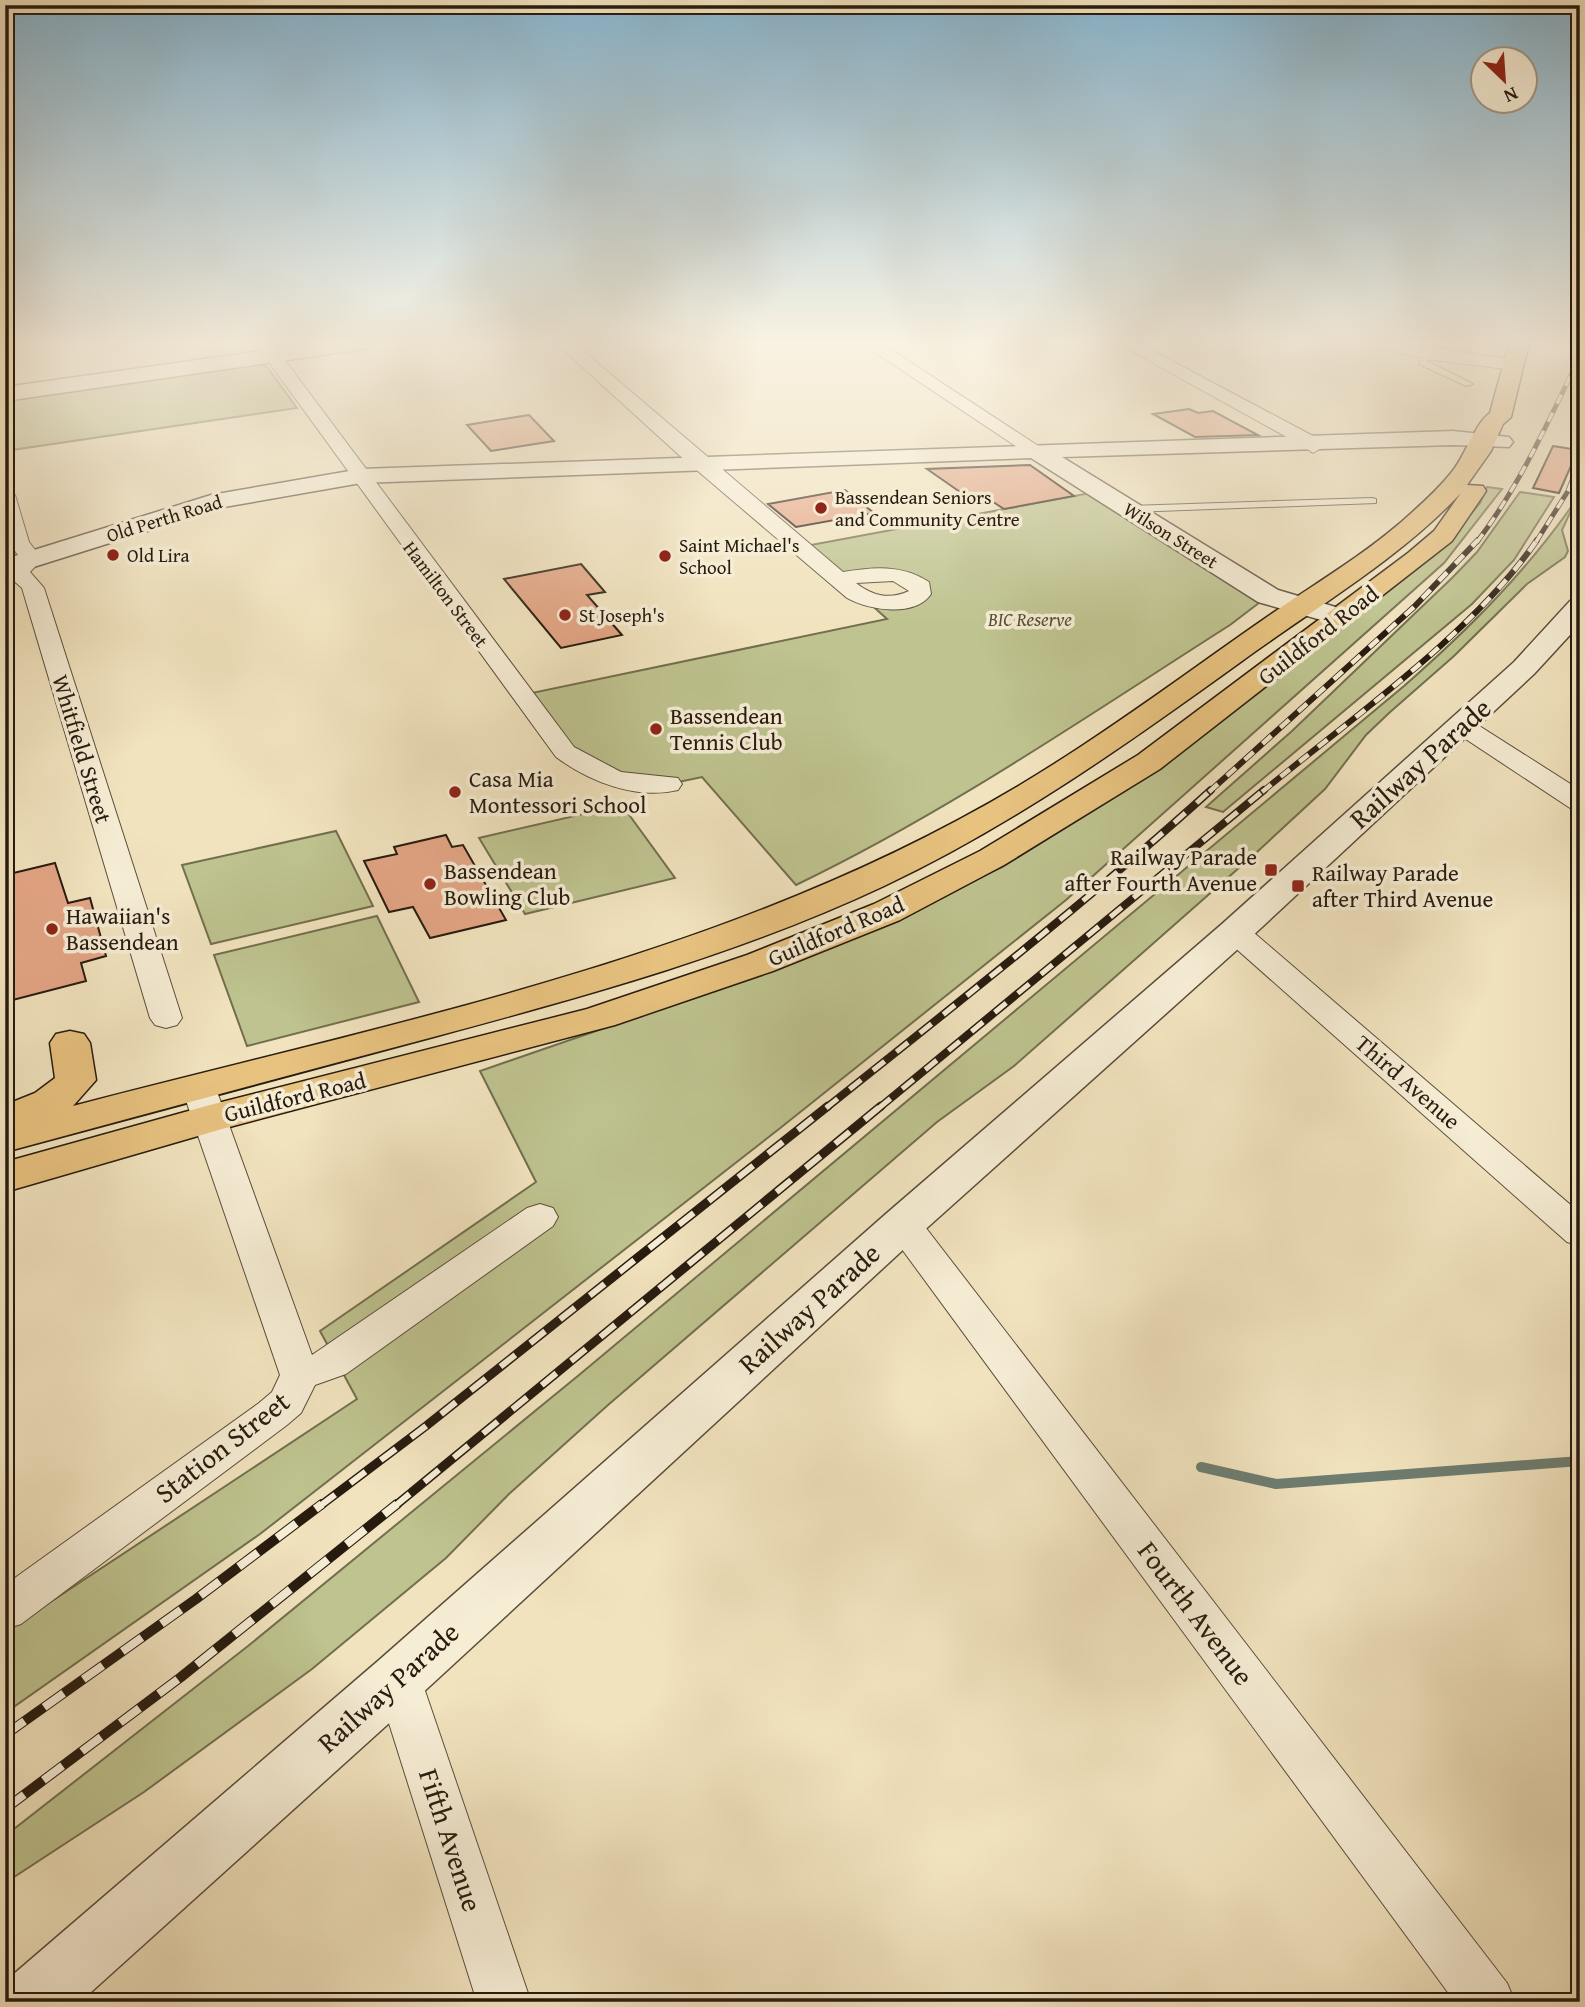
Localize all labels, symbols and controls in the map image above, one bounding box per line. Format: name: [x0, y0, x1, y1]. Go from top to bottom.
north arrow: [1470, 46, 1540, 116]
text: N: [1499, 80, 1523, 111]
place label: Bassendean Seniors and Community Centre: [835, 483, 1020, 533]
street label: Old Perth Road: [103, 487, 226, 549]
street label: Wilson Street: [1118, 495, 1224, 575]
marker: Bassendean Seniors and Community Centre: [813, 500, 829, 516]
place label: Saint Michael's School: [679, 531, 800, 581]
street label: Hamilton Street: [397, 535, 496, 653]
place label: Old Lira: [127, 541, 189, 569]
marker: Old Lira: [105, 547, 121, 563]
marker: Saint Michael's School: [657, 548, 673, 564]
street label: Guildford Road: [1250, 577, 1386, 692]
place label: St Joseph's: [579, 601, 665, 629]
park label: BIC Reserve: [987, 605, 1072, 633]
marker: St Joseph's: [557, 607, 573, 623]
street label: Whitfield Street: [44, 671, 121, 827]
street label: Railway Parade: [1340, 688, 1500, 838]
place label: Bassendean Tennis Club: [670, 699, 783, 758]
marker: Bassendean Tennis Club: [648, 721, 664, 737]
place label: Casa Mia Montessori School: [469, 762, 646, 821]
marker: Casa Mia Montessori School: [447, 784, 463, 800]
place label: Railway Parade after Fourth Avenue: [1065, 840, 1257, 899]
place label: Bassendean Bowling Club: [444, 854, 570, 913]
place label: Railway Parade after Third Avenue: [1312, 856, 1493, 915]
marker: Railway Parade after Fourth Avenue: [1263, 862, 1279, 878]
marker: Bassendean Bowling Club: [422, 876, 438, 892]
marker: Railway Parade after Third Avenue: [1290, 878, 1306, 894]
street label: Guildford Road: [763, 887, 910, 974]
place label: Hawaiian's Bassendean: [66, 899, 179, 958]
marker: Hawaiian's Bassendean: [44, 921, 60, 937]
street label: Third Avenue: [1349, 1027, 1468, 1137]
street label: Guildford Road: [221, 1063, 370, 1130]
street label: Railway Parade: [729, 1233, 889, 1383]
street label: Station Street: [145, 1381, 298, 1512]
street label: Fourth Avenue: [1128, 1532, 1264, 1693]
street label: Railway Parade: [308, 1612, 468, 1762]
street label: Fifth Avenue: [409, 1763, 494, 1917]

